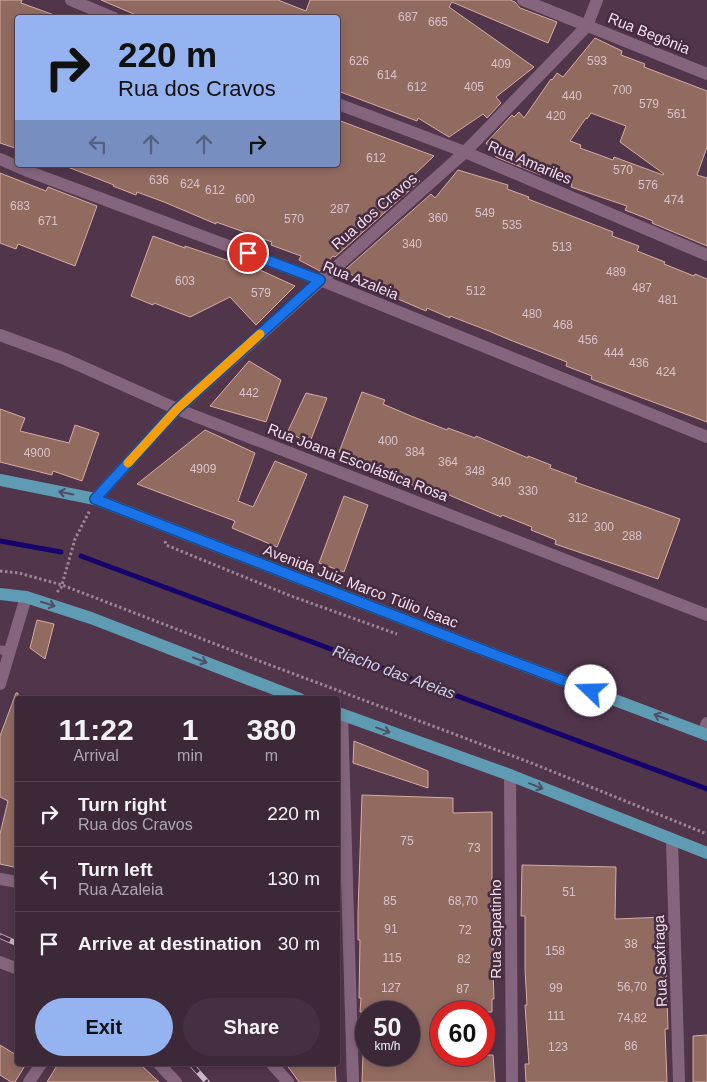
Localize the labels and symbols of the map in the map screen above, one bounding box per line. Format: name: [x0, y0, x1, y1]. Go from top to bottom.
street label: Rua Begônia: [606, 9, 693, 57]
house number: 687: [398, 10, 418, 24]
house number: 665: [428, 15, 448, 29]
house number: 626: [349, 54, 369, 68]
house number: 593: [587, 54, 607, 68]
house number: 409: [491, 57, 511, 71]
house number: 614: [377, 68, 397, 82]
house number: 612: [407, 80, 427, 94]
house number: 405: [464, 80, 484, 94]
house number: 700: [612, 83, 632, 97]
house number: 440: [562, 89, 582, 103]
house number: 579: [639, 97, 659, 111]
house number: 561: [667, 107, 687, 121]
house number: 420: [546, 109, 566, 123]
street label: Rua Amariles: [486, 137, 574, 187]
house number: 612: [366, 151, 386, 165]
house number: 570: [613, 163, 633, 177]
street label: Rua dos Cravos: [328, 169, 420, 253]
house number: 636: [149, 173, 169, 187]
house number: 624: [180, 177, 200, 191]
house number: 576: [638, 178, 658, 192]
house number: 612: [205, 183, 225, 197]
house number: 600: [235, 192, 255, 206]
house number: 474: [664, 193, 684, 207]
house number: 683: [10, 199, 30, 213]
house number: 287: [330, 202, 350, 216]
house number: 549: [475, 206, 495, 220]
house number: 360: [428, 211, 448, 225]
house number: 570: [284, 212, 304, 226]
house number: 671: [38, 214, 58, 228]
house number: 535: [502, 218, 522, 232]
pin: [227, 232, 269, 274]
house number: 340: [402, 237, 422, 251]
house number: 513: [552, 240, 572, 254]
street label: Rua Azaleia: [321, 257, 402, 303]
house number: 489: [606, 265, 626, 279]
house number: 603: [175, 274, 195, 288]
house number: 487: [632, 281, 652, 295]
house number: 512: [466, 284, 486, 298]
house number: 579: [251, 286, 271, 300]
house number: 481: [658, 293, 678, 307]
house number: 480: [522, 307, 542, 321]
house number: 468: [553, 318, 573, 332]
house number: 456: [578, 333, 598, 347]
house number: 444: [604, 346, 624, 360]
house number: 436: [629, 356, 649, 370]
house number: 424: [656, 365, 676, 379]
house number: 442: [239, 386, 259, 400]
street label: Rua Joana Escolástica Rosa: [265, 420, 451, 505]
house number: 400: [378, 434, 398, 448]
house number: 384: [405, 445, 425, 459]
house number: 4900: [24, 446, 51, 460]
house number: 364: [438, 455, 458, 469]
house number: 4909: [190, 462, 217, 476]
house number: 348: [465, 464, 485, 478]
house number: 340: [491, 475, 511, 489]
house number: 330: [518, 484, 538, 498]
one-way arrow: [58, 488, 74, 498]
house number: 312: [568, 511, 588, 525]
house number: 300: [594, 520, 614, 534]
house number: 288: [622, 529, 642, 543]
street label: Avenida Juiz Marco Túlio Isaac: [261, 541, 461, 631]
one-way arrow: [39, 600, 55, 609]
water label: Riacho das Areias: [330, 642, 458, 702]
one-way arrow: [192, 656, 207, 665]
position arrow: [564, 664, 616, 716]
one-way arrow: [654, 712, 670, 721]
one-way arrow: [375, 726, 391, 735]
one-way arrow: [528, 782, 543, 791]
house number: 75: [400, 834, 414, 848]
house number: 73: [467, 841, 481, 855]
street label: Rua Sapatinho: [487, 879, 504, 979]
house number: 51: [562, 885, 576, 899]
house number: 85: [383, 894, 397, 908]
house number: 68,70: [448, 894, 478, 908]
street label: Rua Saxfraga: [650, 914, 670, 1007]
house number: 91: [384, 922, 398, 936]
house number: 72: [458, 923, 472, 937]
house number: 38: [624, 937, 638, 951]
house number: 158: [545, 944, 565, 958]
house number: 115: [382, 951, 402, 965]
house number: 82: [457, 952, 471, 966]
house number: 56,70: [617, 980, 647, 994]
house number: 127: [381, 981, 401, 995]
house number: 99: [549, 981, 563, 995]
house number: 87: [456, 982, 470, 996]
speed limit sign: 60: [430, 1001, 495, 1066]
house number: 111: [547, 1009, 565, 1023]
house number: 74,82: [617, 1011, 647, 1025]
house number: 86: [624, 1039, 638, 1053]
house number: 123: [548, 1040, 568, 1054]

